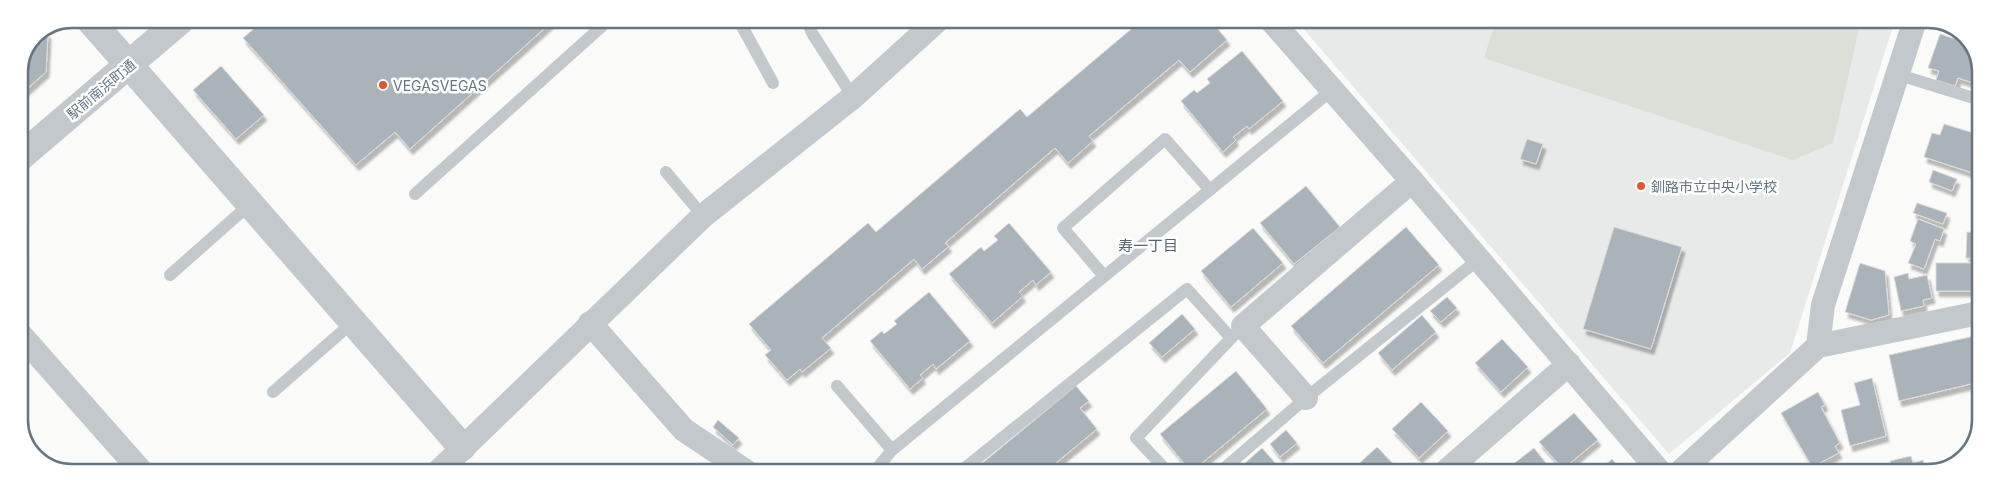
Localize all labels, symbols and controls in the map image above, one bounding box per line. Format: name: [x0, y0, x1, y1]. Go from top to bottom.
street label: 駅前南浜町通: [63, 55, 139, 123]
place label: VEGASVEGAS: [393, 77, 487, 94]
marker: VEGASVEGAS: [377, 79, 389, 91]
place label: 釧路市立中央小学校: [1651, 178, 1777, 195]
marker: 釧路市立中央小学校: [1635, 180, 1647, 192]
district label: 寿一丁目: [1118, 236, 1178, 255]

